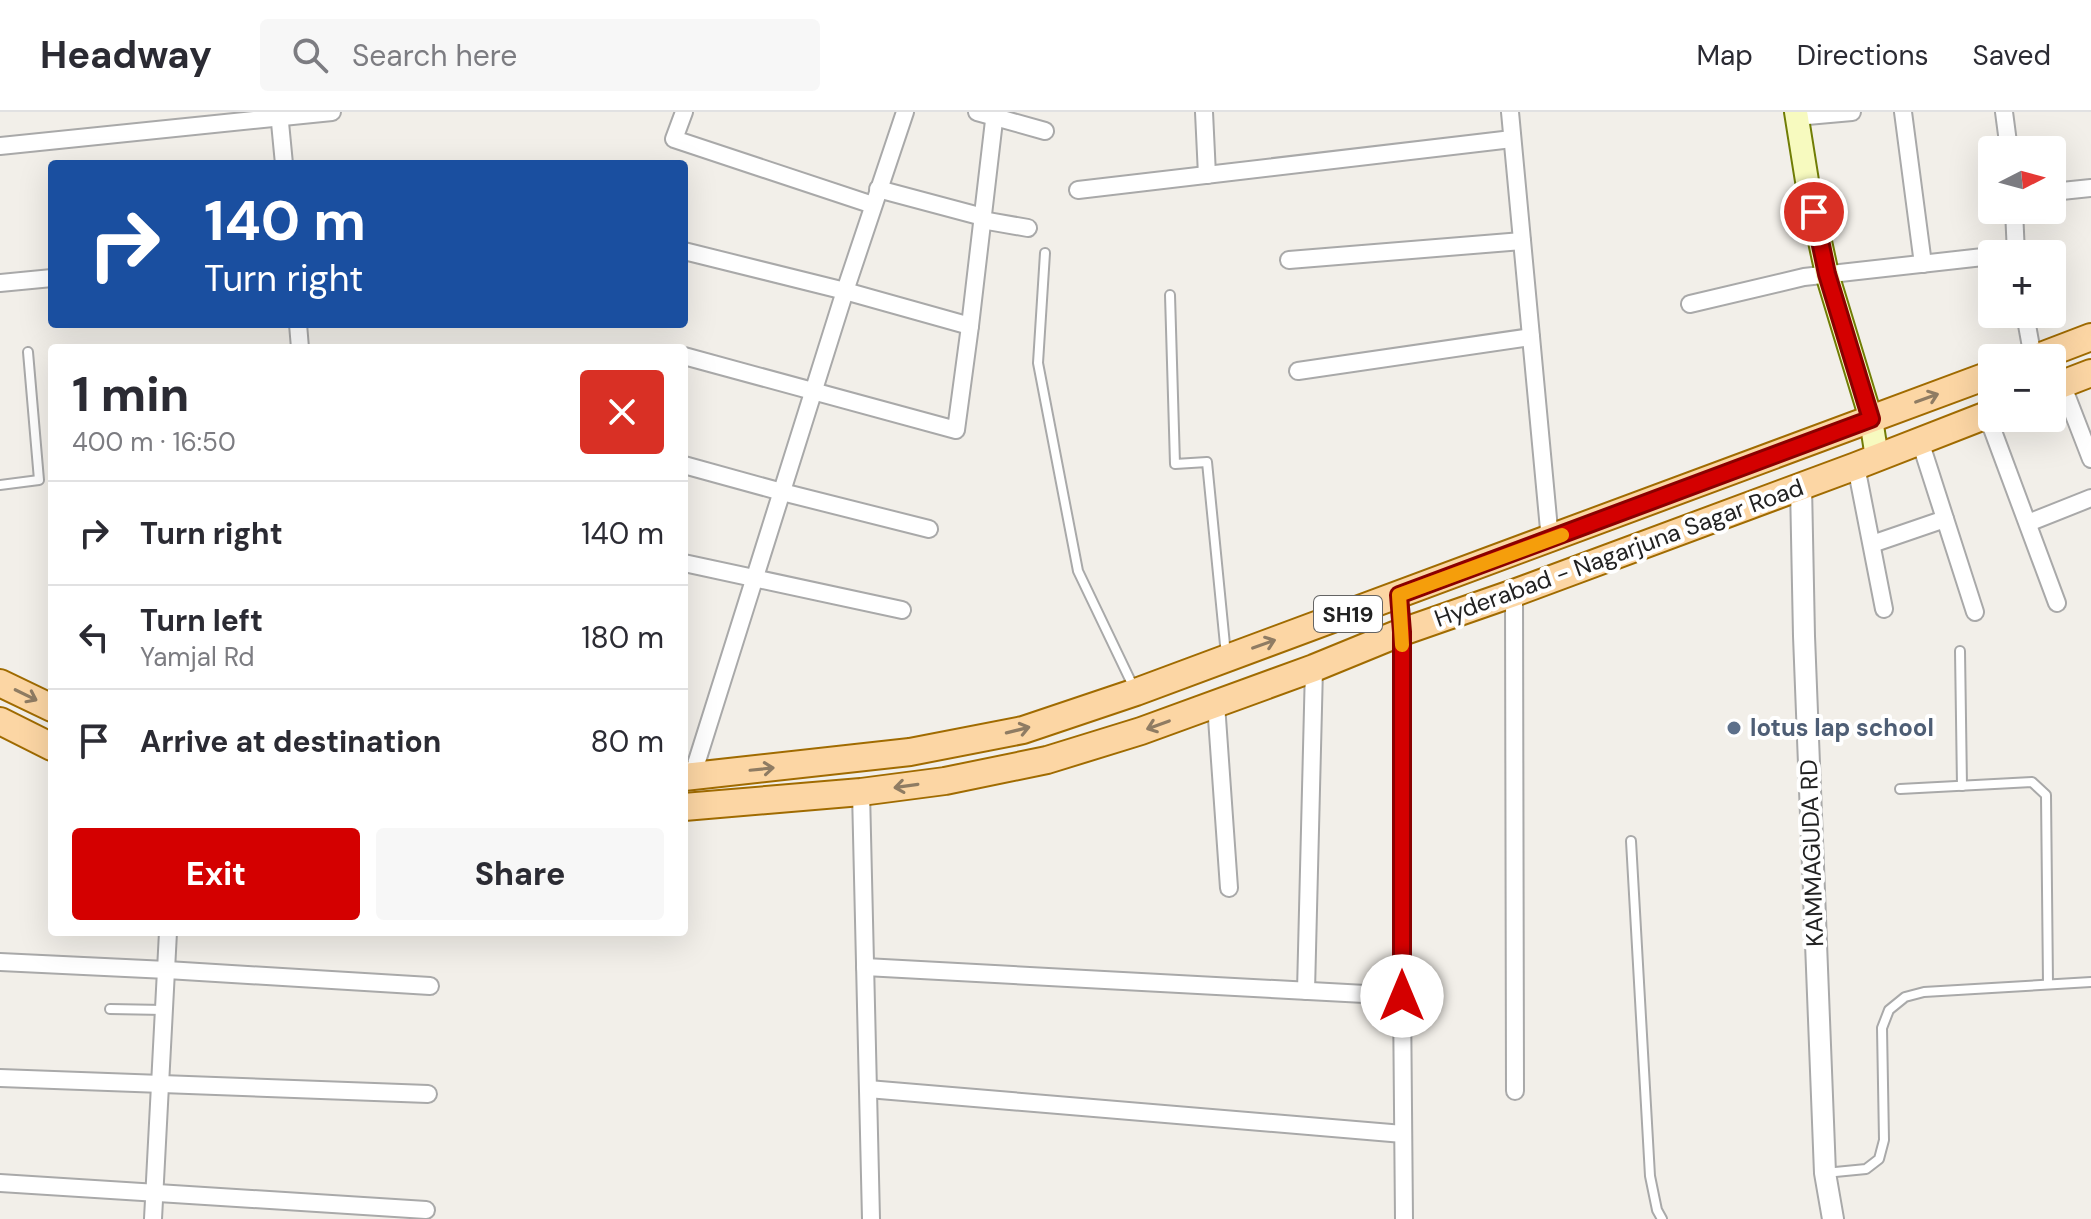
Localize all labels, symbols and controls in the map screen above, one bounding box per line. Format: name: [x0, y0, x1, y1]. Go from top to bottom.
search box: [260, 19, 820, 91]
text: Headway: [40, 30, 212, 80]
icon: search: [288, 33, 332, 77]
text: Search here: [352, 36, 517, 75]
text: Map: [1696, 37, 1753, 74]
text: Directions: [1797, 37, 1929, 74]
text: Saved: [1973, 37, 2051, 74]
north arrow: [1978, 136, 2066, 224]
map controls: [1978, 136, 2066, 432]
pin: [1780, 178, 1848, 246]
text: 140 m: [204, 184, 366, 257]
icon: arrive: [1792, 190, 1836, 234]
icon: right: [72, 192, 176, 296]
button: +: [1978, 240, 2066, 328]
text: Turn right: [204, 255, 363, 302]
button: −: [1978, 344, 2066, 432]
text: 1 min: [72, 363, 189, 426]
button: close: [580, 370, 664, 454]
one-way arrow: [1915, 390, 1939, 404]
text: 400 m · 16:50: [72, 425, 236, 459]
street label: Hyderabad - Nagarjuna Sagar Road: [1430, 471, 1808, 634]
icon: right: [72, 511, 116, 555]
text: Turn right: [140, 514, 283, 553]
text: 140 m: [581, 514, 664, 553]
road number: SH19: [1314, 596, 1382, 632]
text: Turn left: [140, 601, 263, 640]
icon: left: [72, 615, 116, 659]
text: 180 m: [581, 618, 664, 657]
one-way arrow: [1251, 636, 1275, 650]
text: Yamjal Rd: [140, 640, 255, 674]
one-way arrow: [14, 689, 37, 704]
place label: lotus lap school: [1750, 712, 1934, 743]
one-way arrow: [1146, 718, 1171, 733]
icon: arrive: [72, 719, 116, 763]
marker: lotus lap school: [1725, 719, 1743, 737]
text: Arrive at destination: [140, 722, 441, 761]
text: 80 m: [591, 722, 664, 761]
one-way arrow: [1005, 722, 1031, 737]
street label: KAMMAGUDA RD: [1793, 759, 1830, 947]
one-way arrow: [748, 761, 774, 776]
one-way arrow: [894, 779, 919, 794]
button: Exit: [72, 828, 360, 920]
button: Share: [376, 828, 664, 920]
position arrow: [1360, 954, 1444, 1038]

